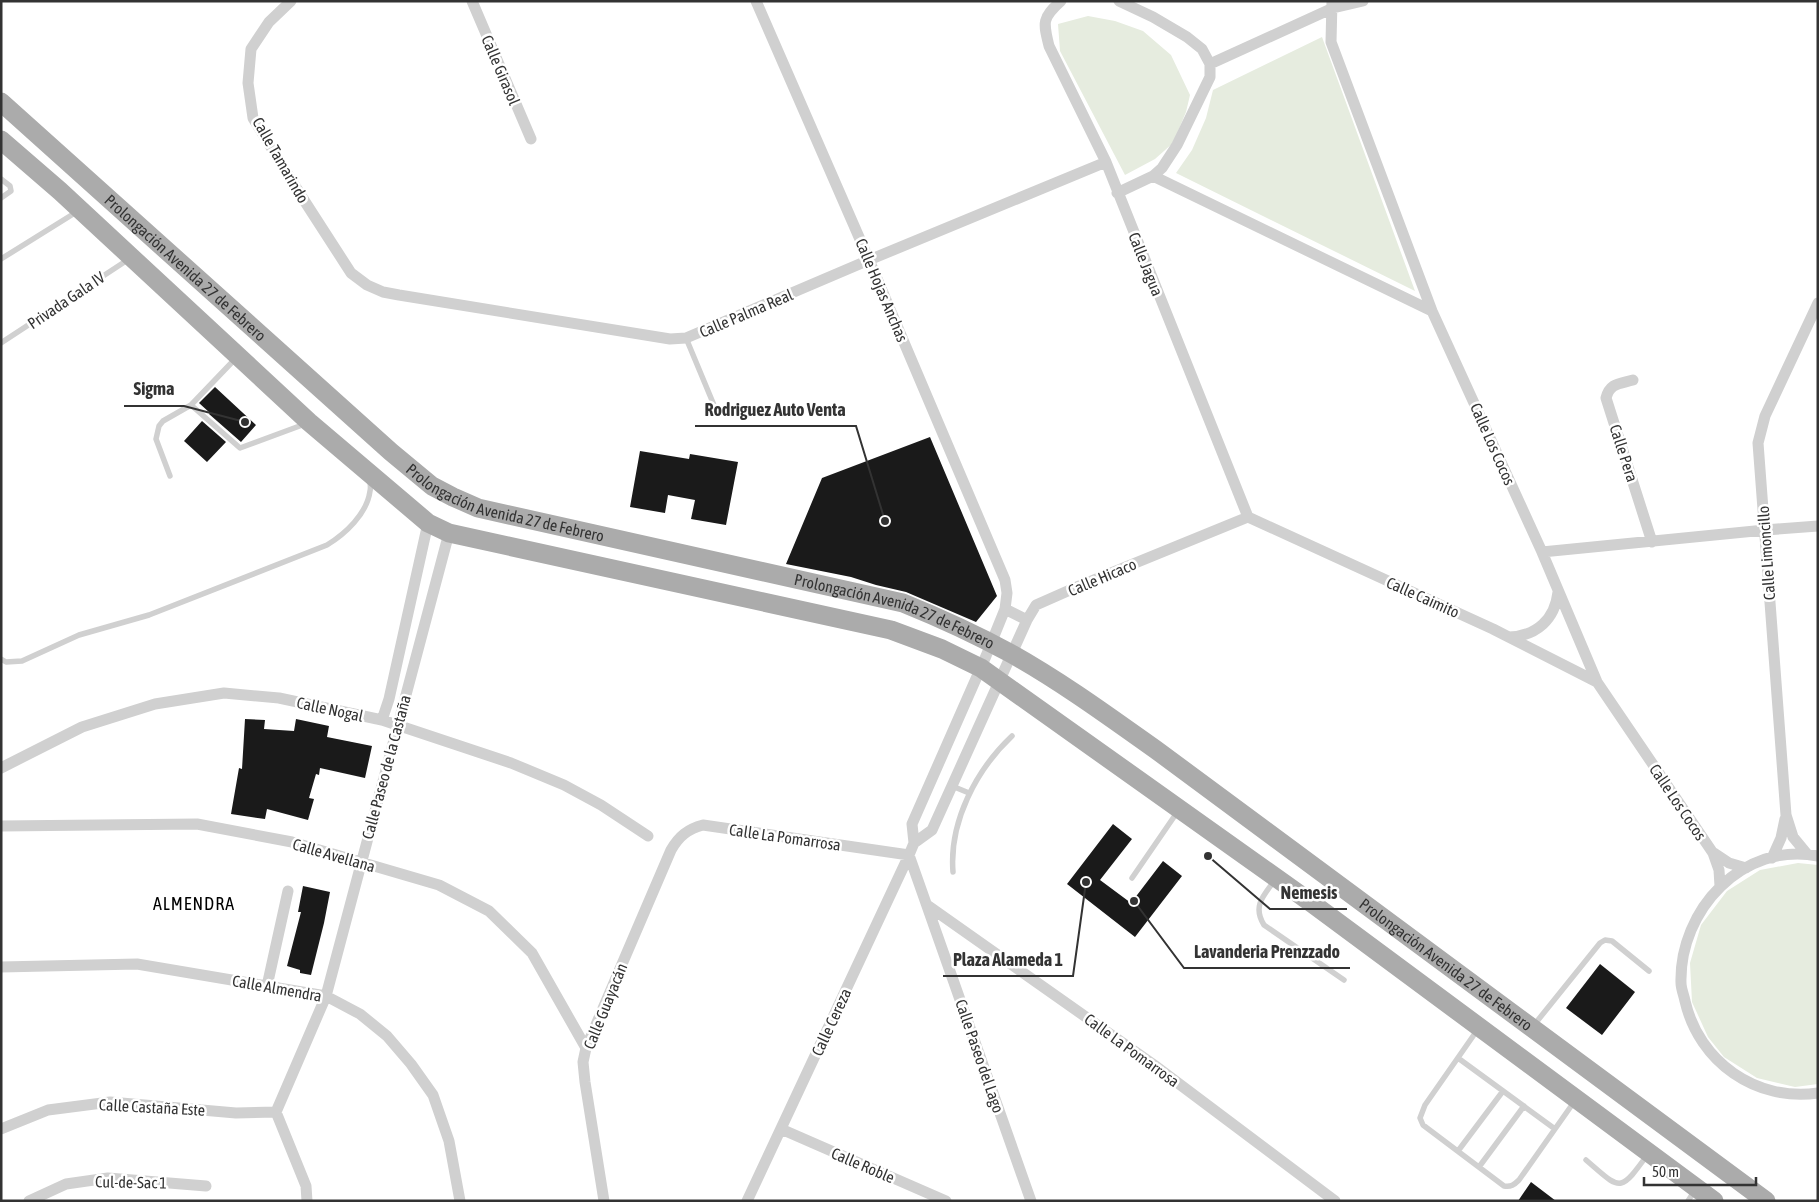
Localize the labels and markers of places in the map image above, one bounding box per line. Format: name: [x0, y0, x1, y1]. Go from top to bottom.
callout: Sigma: [124, 373, 184, 406]
callout: Rodriguez Auto Venta: [695, 393, 856, 426]
callout: Nemesis: [1270, 876, 1347, 909]
callout: Lavanderia Prenzzado: [1184, 935, 1350, 968]
callout: Plaza Alameda 1: [943, 943, 1073, 976]

